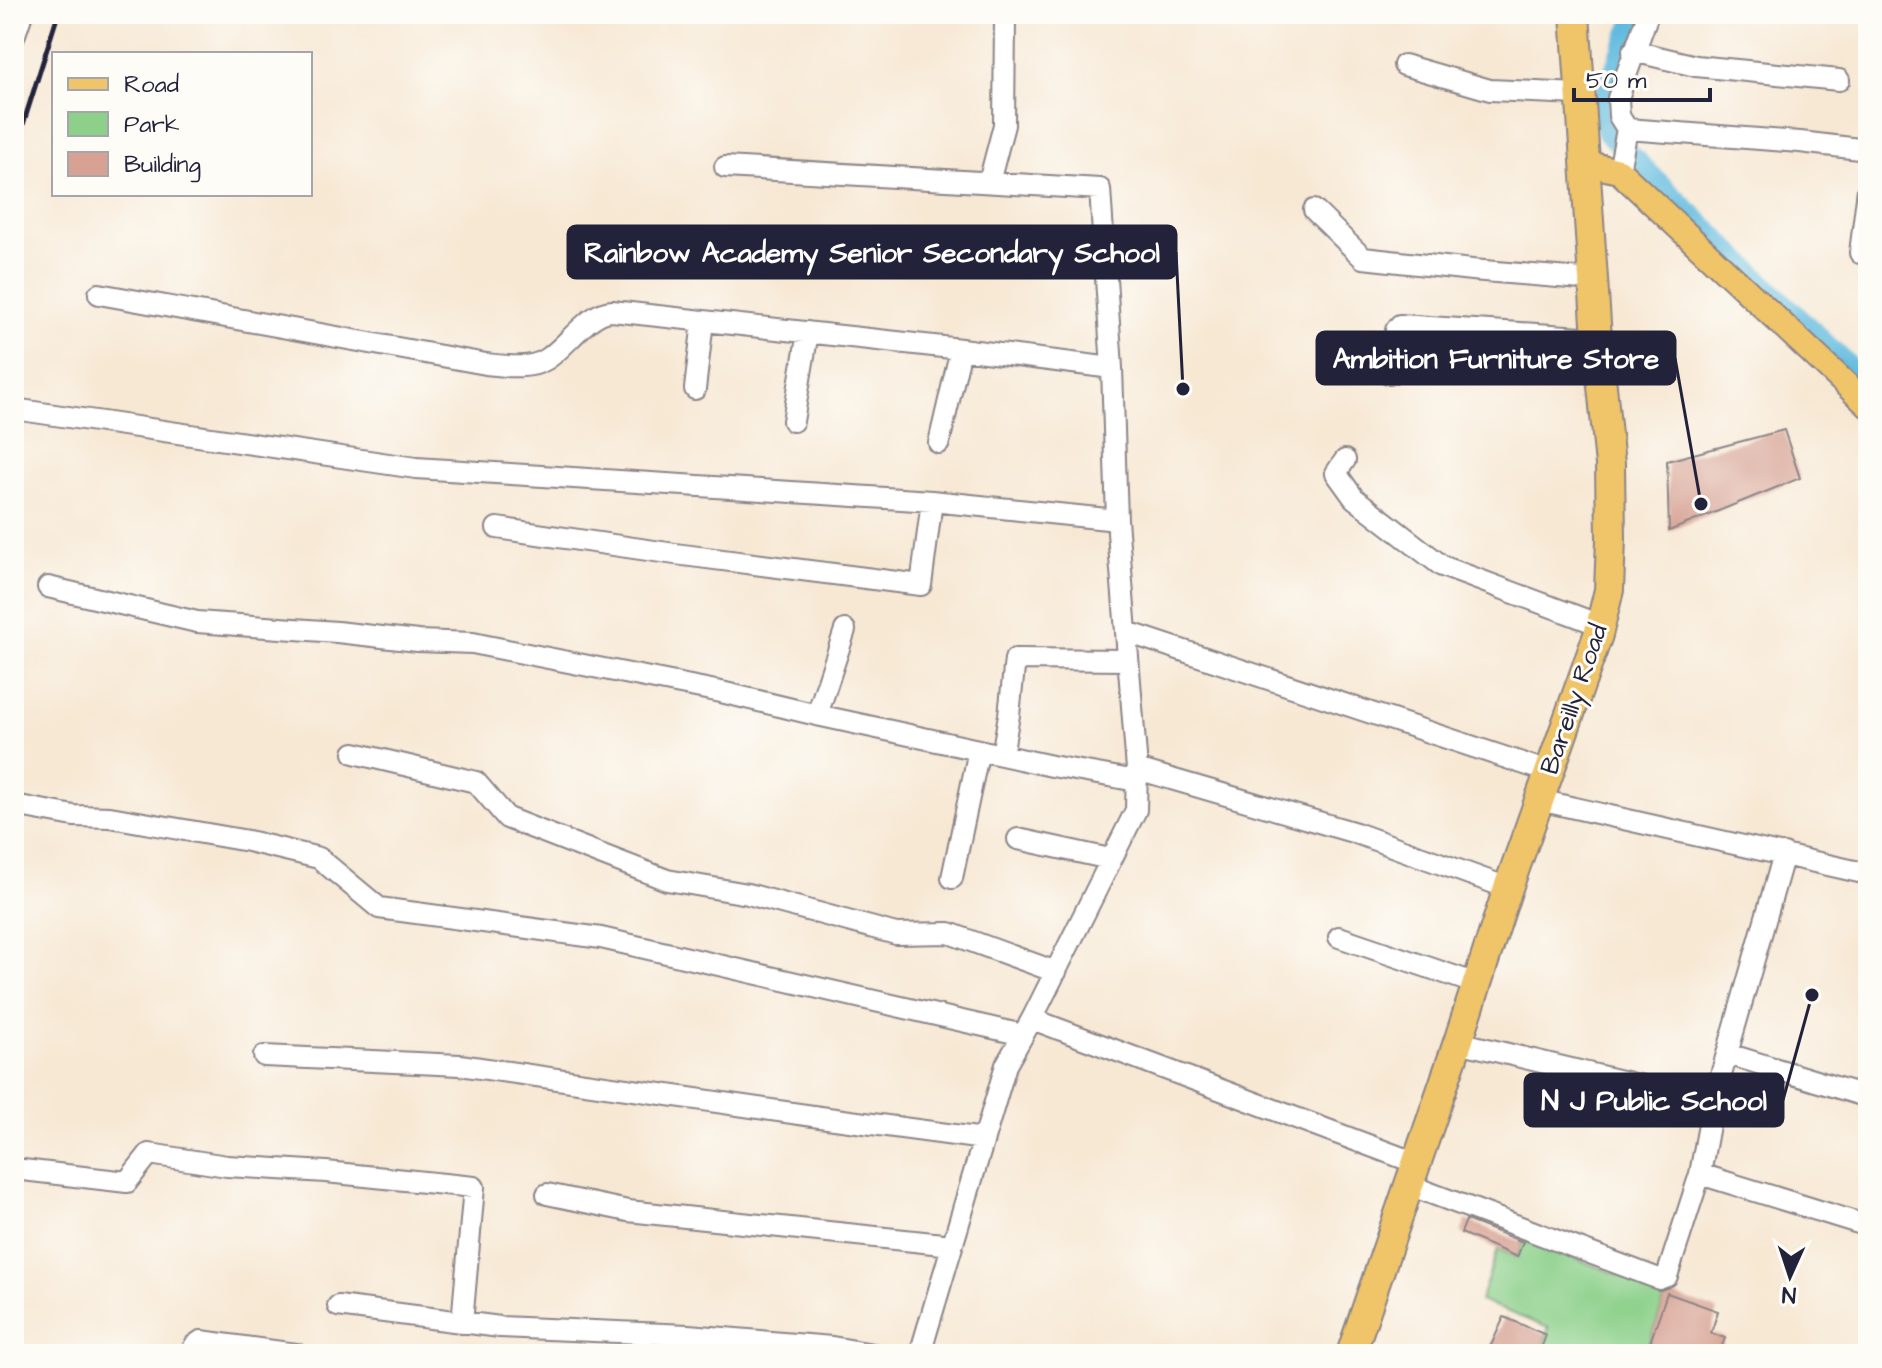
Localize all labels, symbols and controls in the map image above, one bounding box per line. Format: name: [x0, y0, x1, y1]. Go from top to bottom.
legend: [52, 52, 312, 196]
scale bar: [1574, 52, 1710, 102]
text: 50 m: [1586, 64, 1647, 98]
text: Road: [124, 68, 179, 102]
text: Park: [124, 108, 180, 142]
text: Building: [124, 148, 201, 183]
callout: Rainbow Academy Senior Secondary School: [568, 226, 1176, 278]
text: Rainbow Academy Senior Secondary School: [584, 234, 1160, 276]
callout: Ambition Furniture Store: [1317, 332, 1675, 384]
text: Ambition Furniture Store: [1333, 340, 1659, 379]
street label: Bareilly Road: [1531, 619, 1618, 780]
callout: N J Public School: [1525, 1074, 1783, 1126]
text: N J Public School: [1541, 1082, 1767, 1121]
north arrow: [1750, 1236, 1830, 1316]
text: N: [1781, 1279, 1797, 1310]

